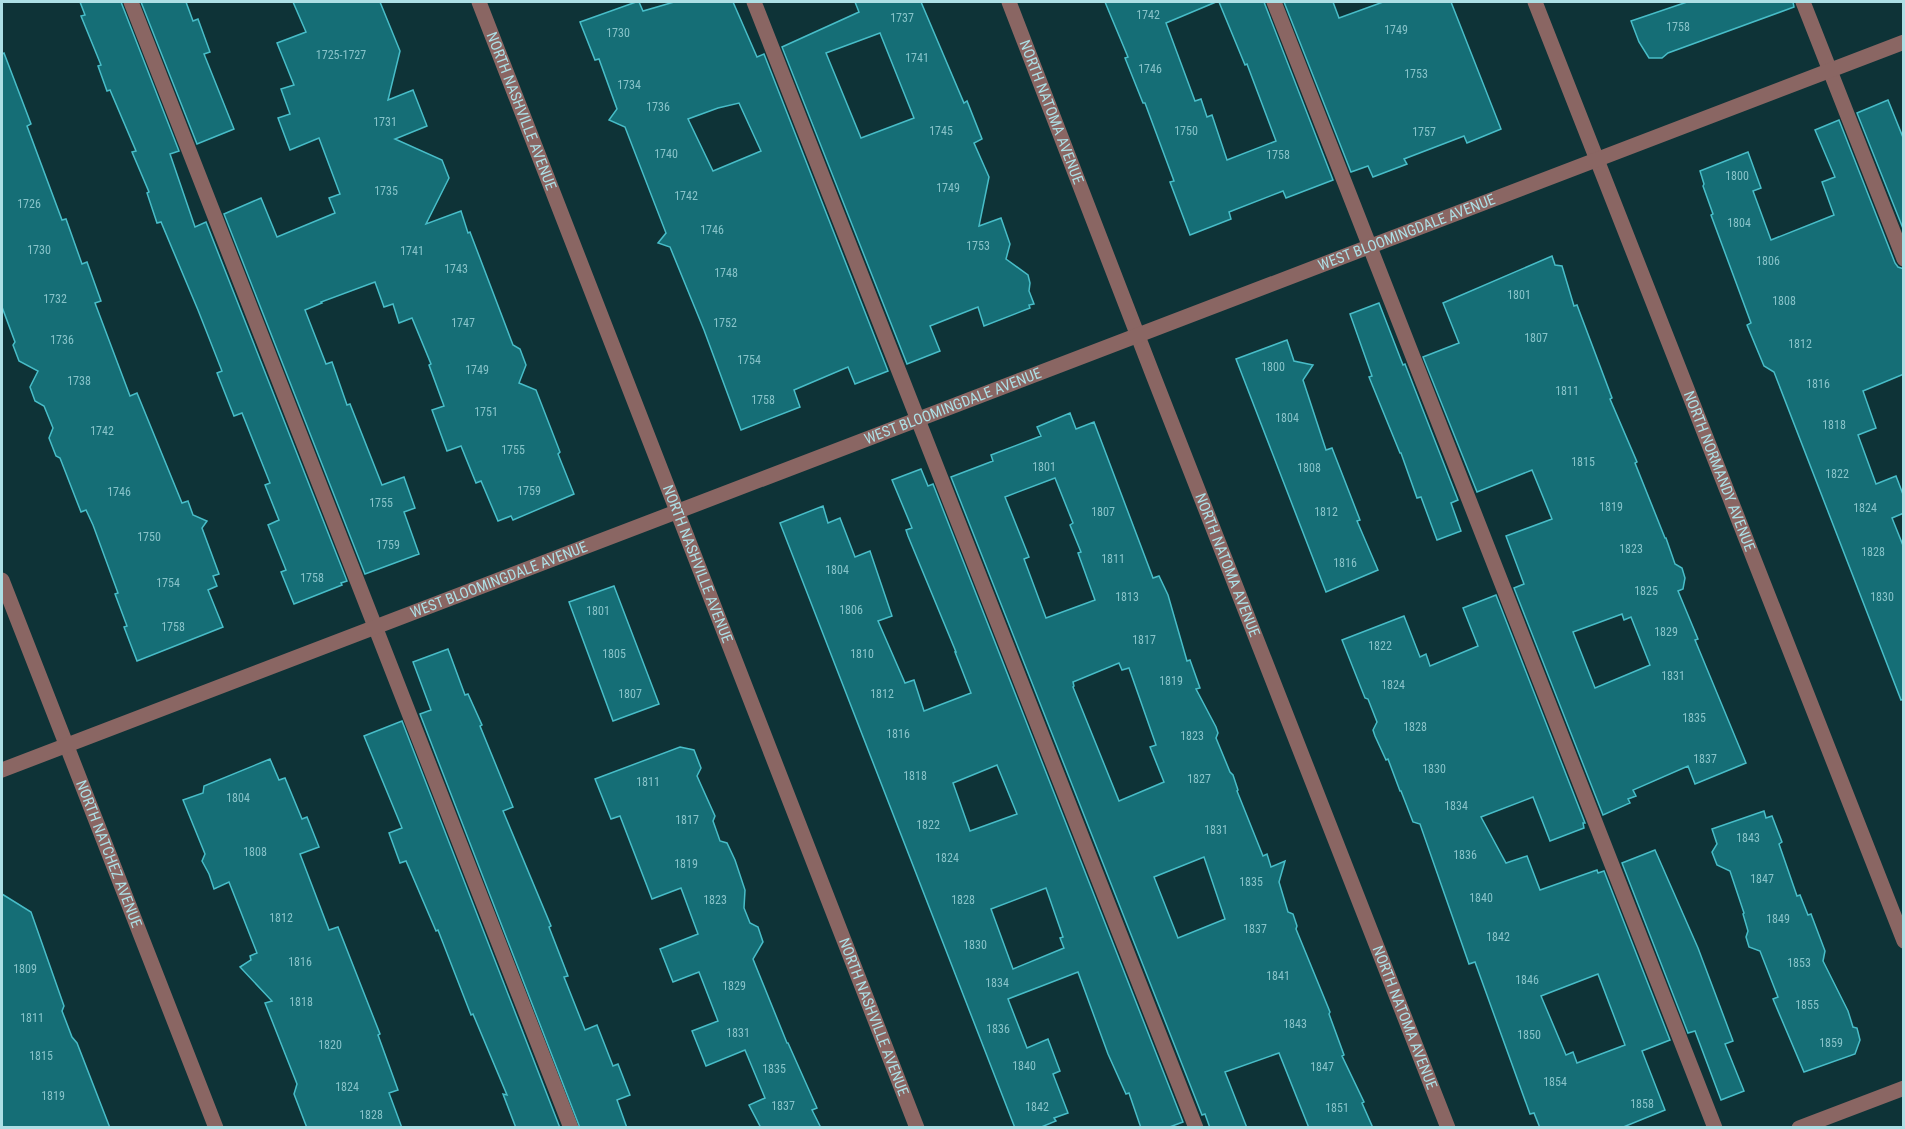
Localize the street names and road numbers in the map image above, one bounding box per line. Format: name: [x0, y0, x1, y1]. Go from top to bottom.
street label: NORTH NASHVILLE AVENUE: [483, 30, 560, 193]
street label: NORTH NATOMA AVENUE: [1016, 38, 1087, 187]
street label: WEST BLOOMINGDALE AVENUE: [1316, 190, 1498, 274]
street label: WEST BLOOMINGDALE AVENUE: [862, 364, 1044, 448]
street label: NORTH NORMANDY AVENUE: [1680, 388, 1759, 554]
street label: NORTH NASHVILLE AVENUE: [659, 482, 736, 646]
street label: NORTH NATOMA AVENUE: [1191, 491, 1264, 640]
street label: WEST BLOOMINGDALE AVENUE: [408, 538, 590, 622]
street label: NORTH NATCHEZ AVENUE: [72, 778, 146, 930]
street label: NORTH NASHVILLE AVENUE: [835, 935, 913, 1098]
street label: NORTH NATOMA AVENUE: [1369, 943, 1441, 1092]

